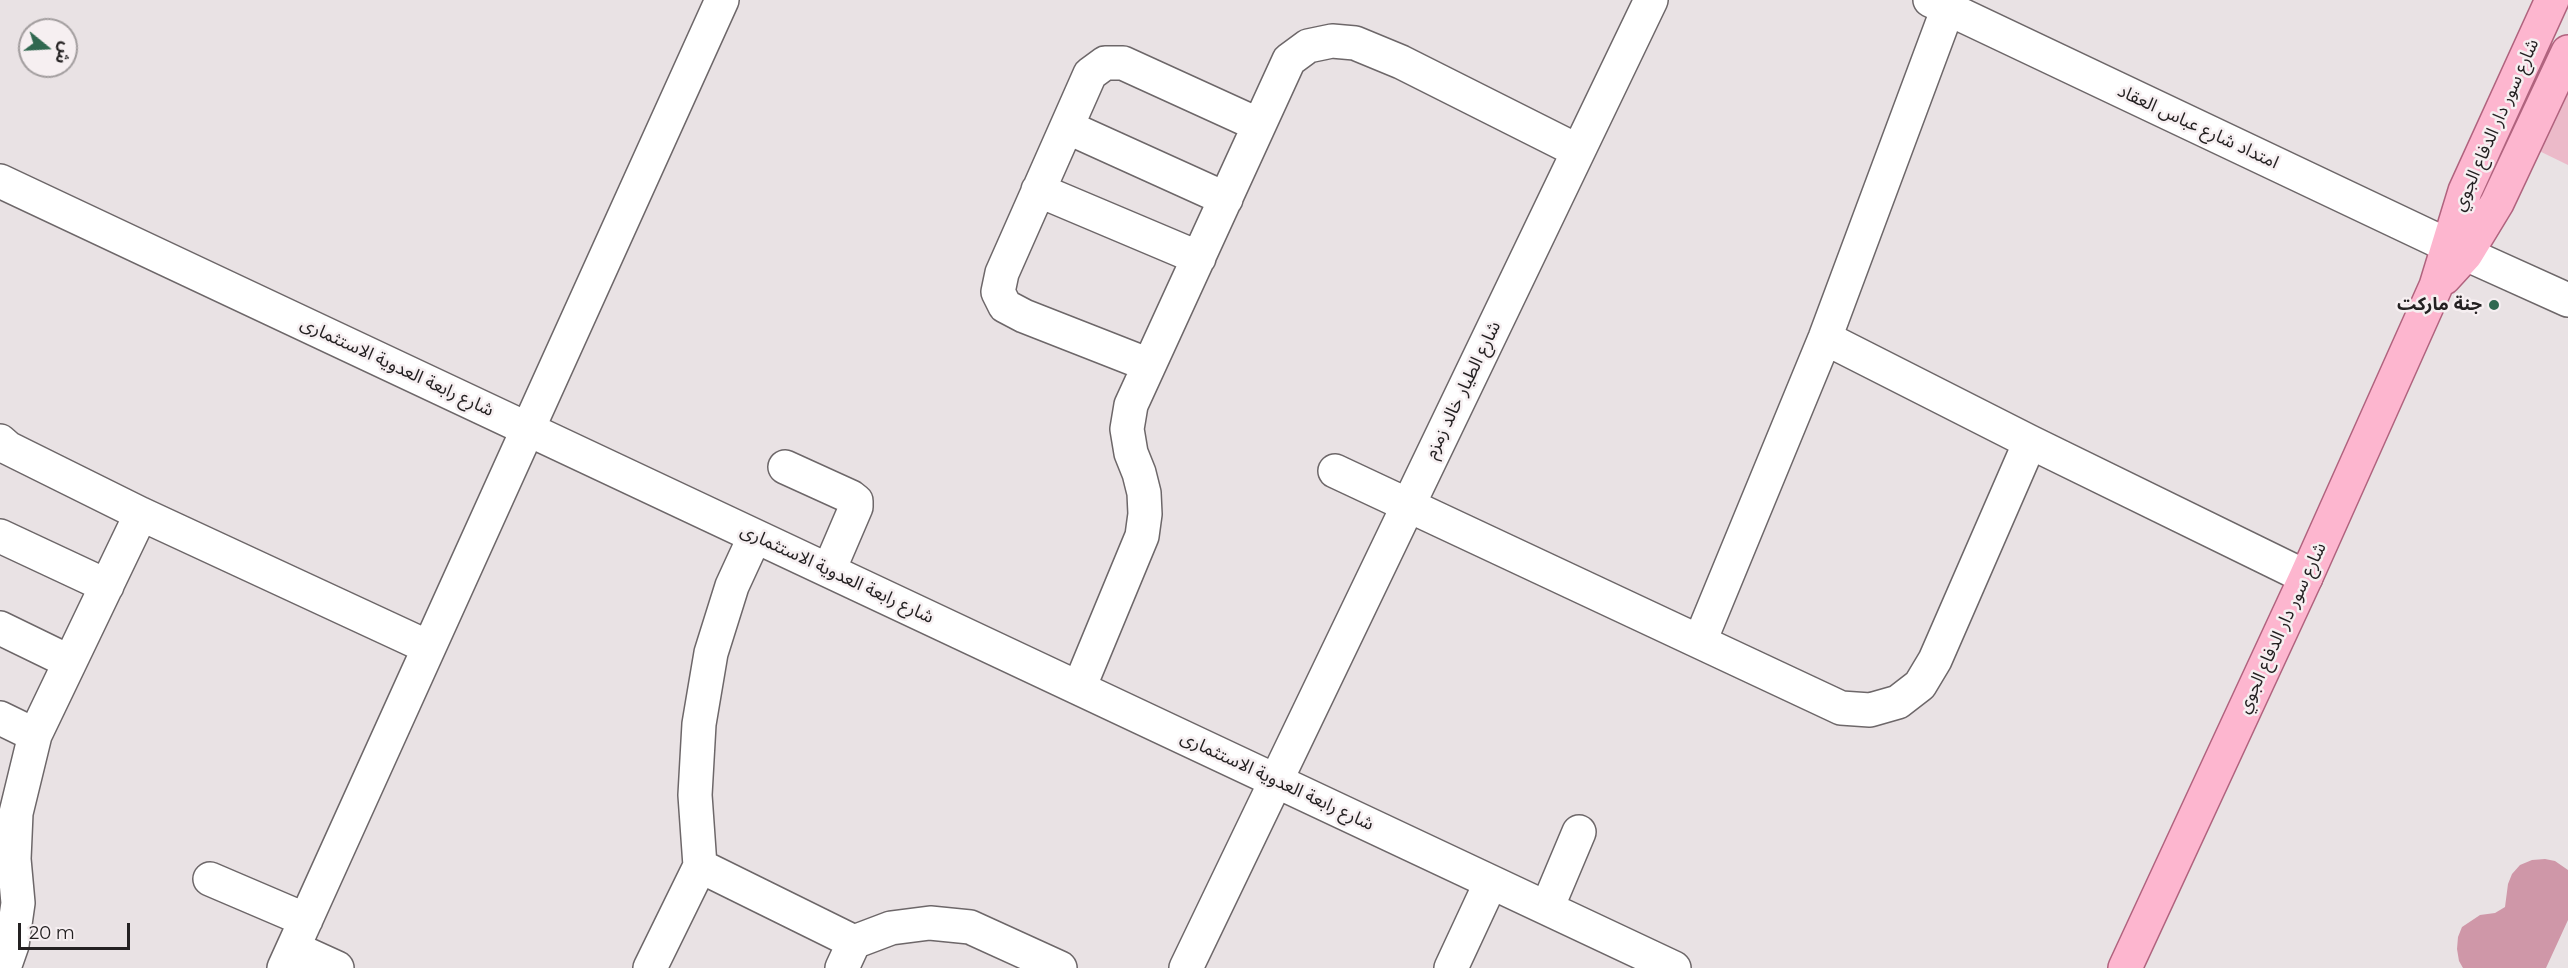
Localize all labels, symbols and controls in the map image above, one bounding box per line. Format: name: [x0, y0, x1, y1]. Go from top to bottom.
north arrow: [18, 18, 78, 78]
street label: شارع سور دار الدفاع الجوي: [2448, 36, 2544, 214]
text: ش: [51, 40, 76, 66]
street label: امتداد شارع عباس العقاد: [2114, 80, 2282, 174]
place label: جنة ماركت: [2397, 294, 2482, 316]
marker: جنة ماركت: [2487, 298, 2501, 312]
street label: شارع رابعة العدوية الاستثمارى: [297, 313, 497, 421]
street label: شارع الطيار خالد زمزم: [1420, 318, 1506, 462]
street label: شارع رابعة العدوية الاستثمارى: [737, 520, 937, 628]
street label: شارع سور دار الدفاع الجوي: [2233, 539, 2331, 717]
street label: شارع رابعة العدوية الاستثمارى: [1177, 727, 1377, 835]
scale bar: [21, 911, 134, 949]
text: 20 m: [29, 922, 75, 944]

